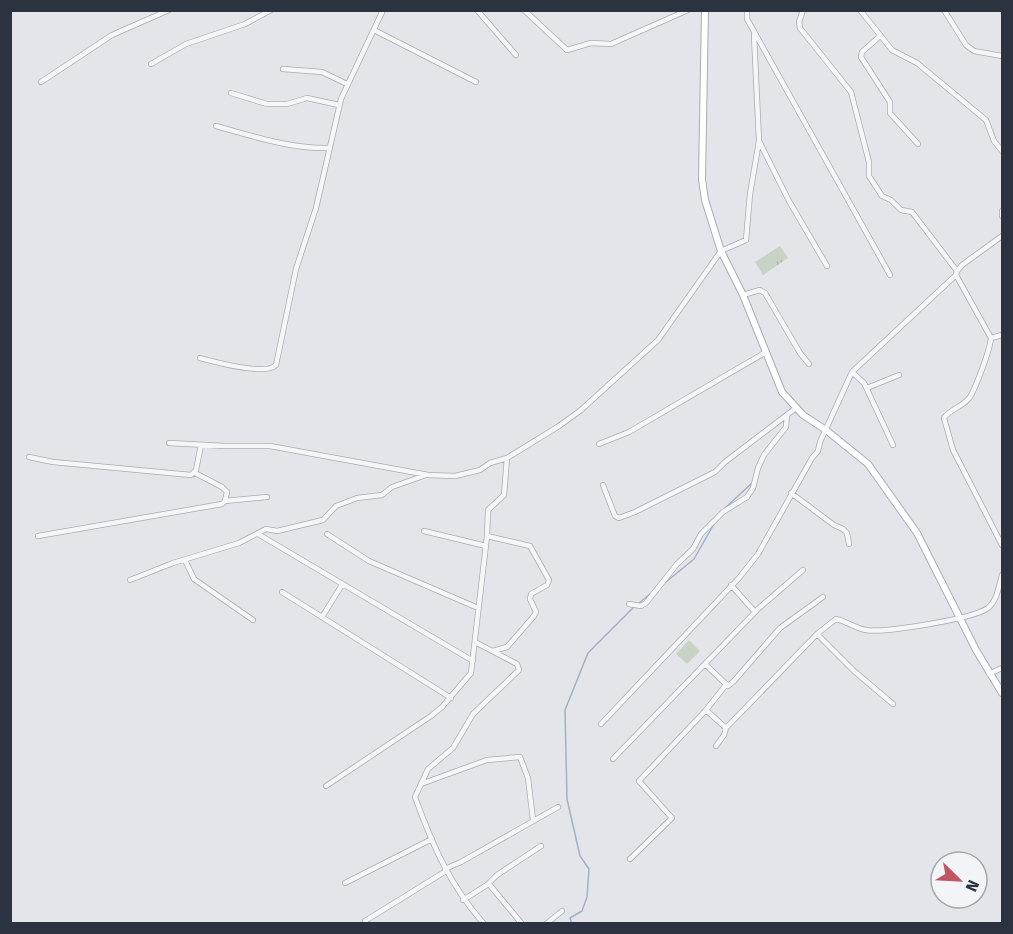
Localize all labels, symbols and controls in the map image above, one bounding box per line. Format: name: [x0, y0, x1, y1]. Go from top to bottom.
north arrow: [929, 850, 989, 910]
text: N: [961, 877, 983, 895]

